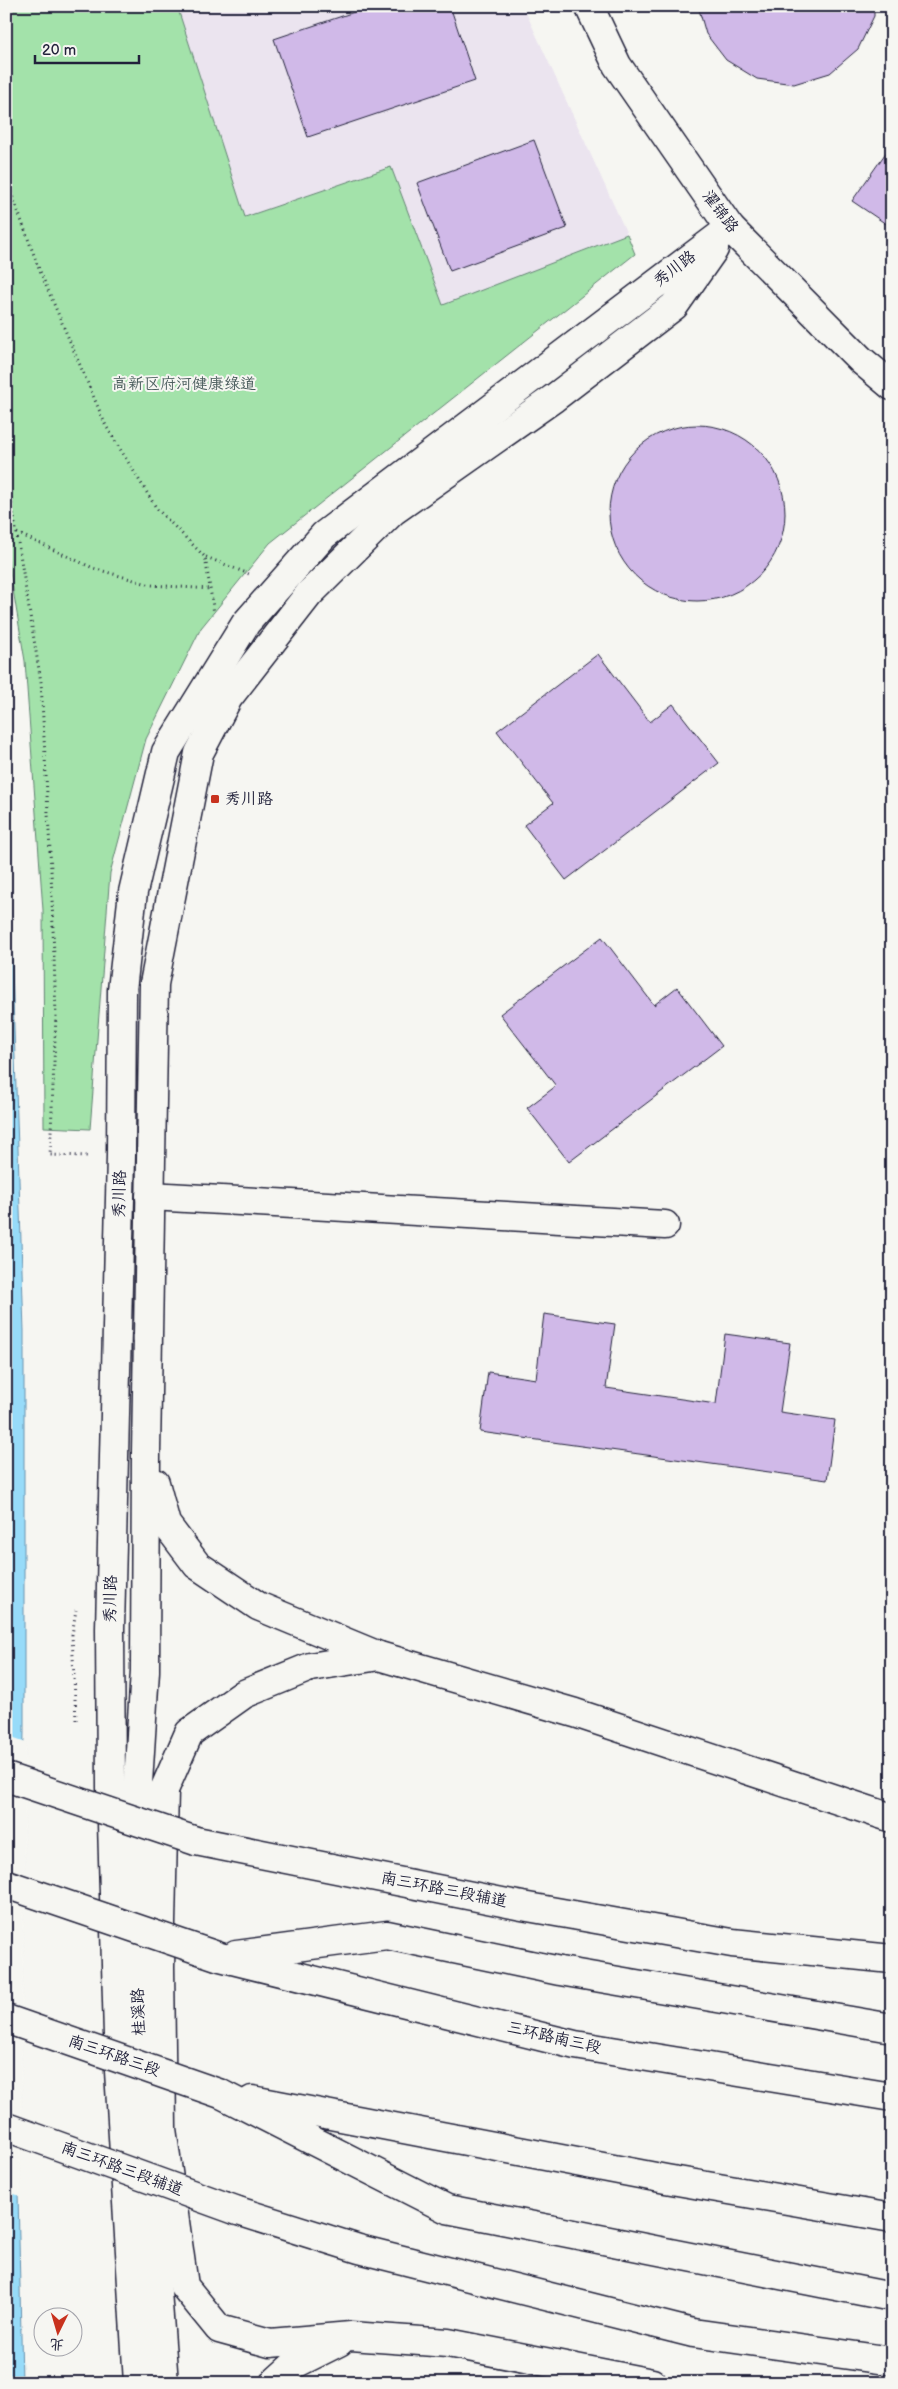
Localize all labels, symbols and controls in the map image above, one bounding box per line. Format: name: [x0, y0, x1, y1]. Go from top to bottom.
scale bar: [35, 32, 139, 64]
text: 20 m: [42, 41, 76, 60]
street label: 濯锦路: [698, 187, 742, 237]
street label: 秀川路: [650, 247, 700, 291]
park label: 高新区府河健康绿道: [112, 375, 256, 394]
place label: 秀川路: [225, 790, 273, 809]
marker: 秀川路: [209, 793, 221, 805]
street label: 秀川路: [110, 1170, 130, 1218]
street label: 秀川路: [101, 1575, 121, 1623]
street label: 南三环路三段辅道: [379, 1868, 509, 1912]
street label: 桂溪路: [129, 1988, 149, 2036]
street label: 三环路南三段: [505, 2018, 603, 2058]
street label: 南三环路三段: [66, 2031, 162, 2081]
street label: 南三环路三段辅道: [59, 2138, 185, 2200]
north arrow: [32, 2306, 82, 2356]
text: 北: [49, 2335, 65, 2354]

